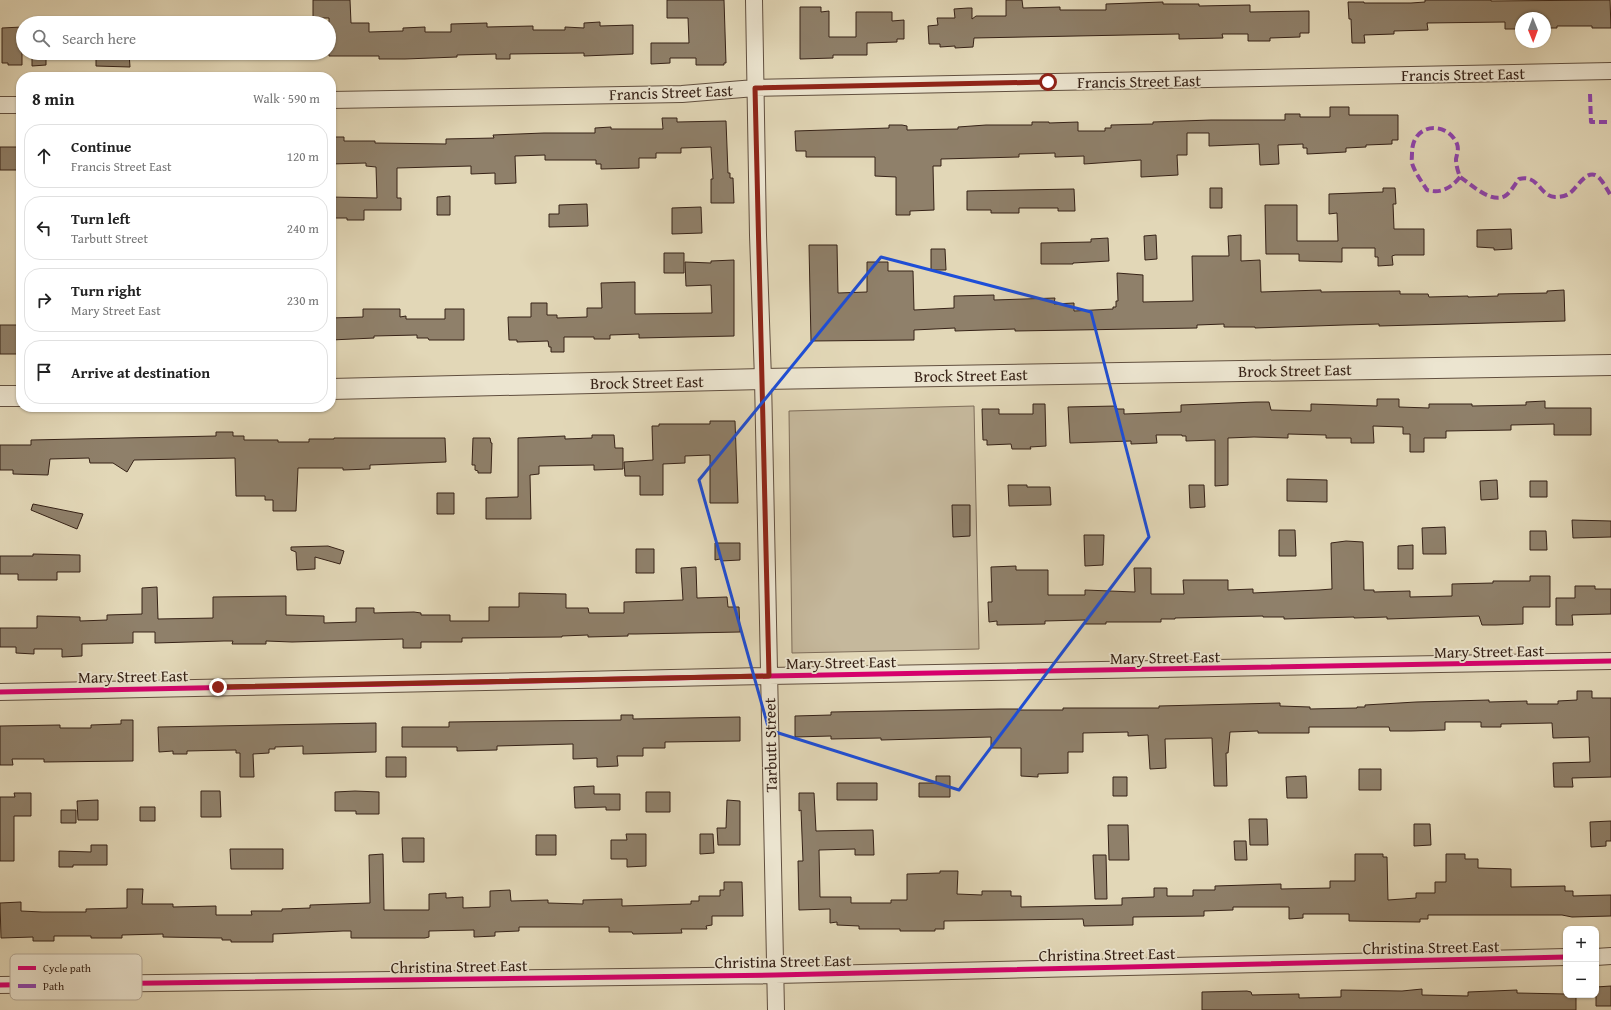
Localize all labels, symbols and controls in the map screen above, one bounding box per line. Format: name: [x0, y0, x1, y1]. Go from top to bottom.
north arrow: [1515, 12, 1551, 48]
search box: [16, 16, 336, 60]
icon: search: [30, 27, 52, 49]
text: Search here: [62, 28, 136, 49]
street label: Francis Street East: [1401, 61, 1526, 87]
street label: Francis Street East: [1077, 68, 1202, 94]
route start: [1039, 73, 1057, 91]
street label: Francis Street East: [609, 78, 734, 106]
text: 8 min: [32, 86, 74, 111]
text: Walk · 590 m: [253, 89, 320, 108]
text: Continue: [71, 136, 132, 157]
icon: ahead: [33, 145, 55, 167]
text: 120 m: [287, 147, 319, 166]
text: Francis Street East: [71, 157, 172, 176]
text: Turn left: [71, 208, 130, 229]
icon: left: [33, 217, 55, 239]
text: 240 m: [287, 219, 319, 238]
text: Tarbutt Street: [71, 229, 148, 248]
text: Turn right: [71, 280, 142, 301]
icon: right: [33, 289, 55, 311]
text: 230 m: [287, 291, 319, 310]
text: Mary Street East: [71, 301, 161, 320]
street label: Brock Street East: [1238, 357, 1352, 383]
icon: arrive: [33, 361, 55, 383]
text: Arrive at destination: [71, 362, 210, 383]
street label: Brock Street East: [914, 362, 1028, 388]
street label: Brock Street East: [590, 369, 704, 395]
street label: Mary Street East: [1434, 638, 1545, 664]
street label: Mary Street East: [1110, 644, 1221, 670]
street label: Mary Street East: [786, 649, 897, 675]
street label: Mary Street East: [78, 663, 189, 689]
route end: [209, 678, 227, 696]
street label: Tarbutt Street: [757, 697, 783, 793]
map controls: [1563, 926, 1599, 998]
button: +: [1563, 926, 1599, 962]
street label: Christina Street East: [1362, 934, 1500, 960]
street label: Christina Street East: [1038, 941, 1176, 967]
street label: Christina Street East: [714, 948, 852, 974]
street label: Christina Street East: [390, 953, 528, 979]
legend: [10, 954, 142, 1000]
text: Cycle path: [43, 960, 92, 976]
button: −: [1563, 962, 1599, 998]
text: Path: [43, 978, 65, 994]

